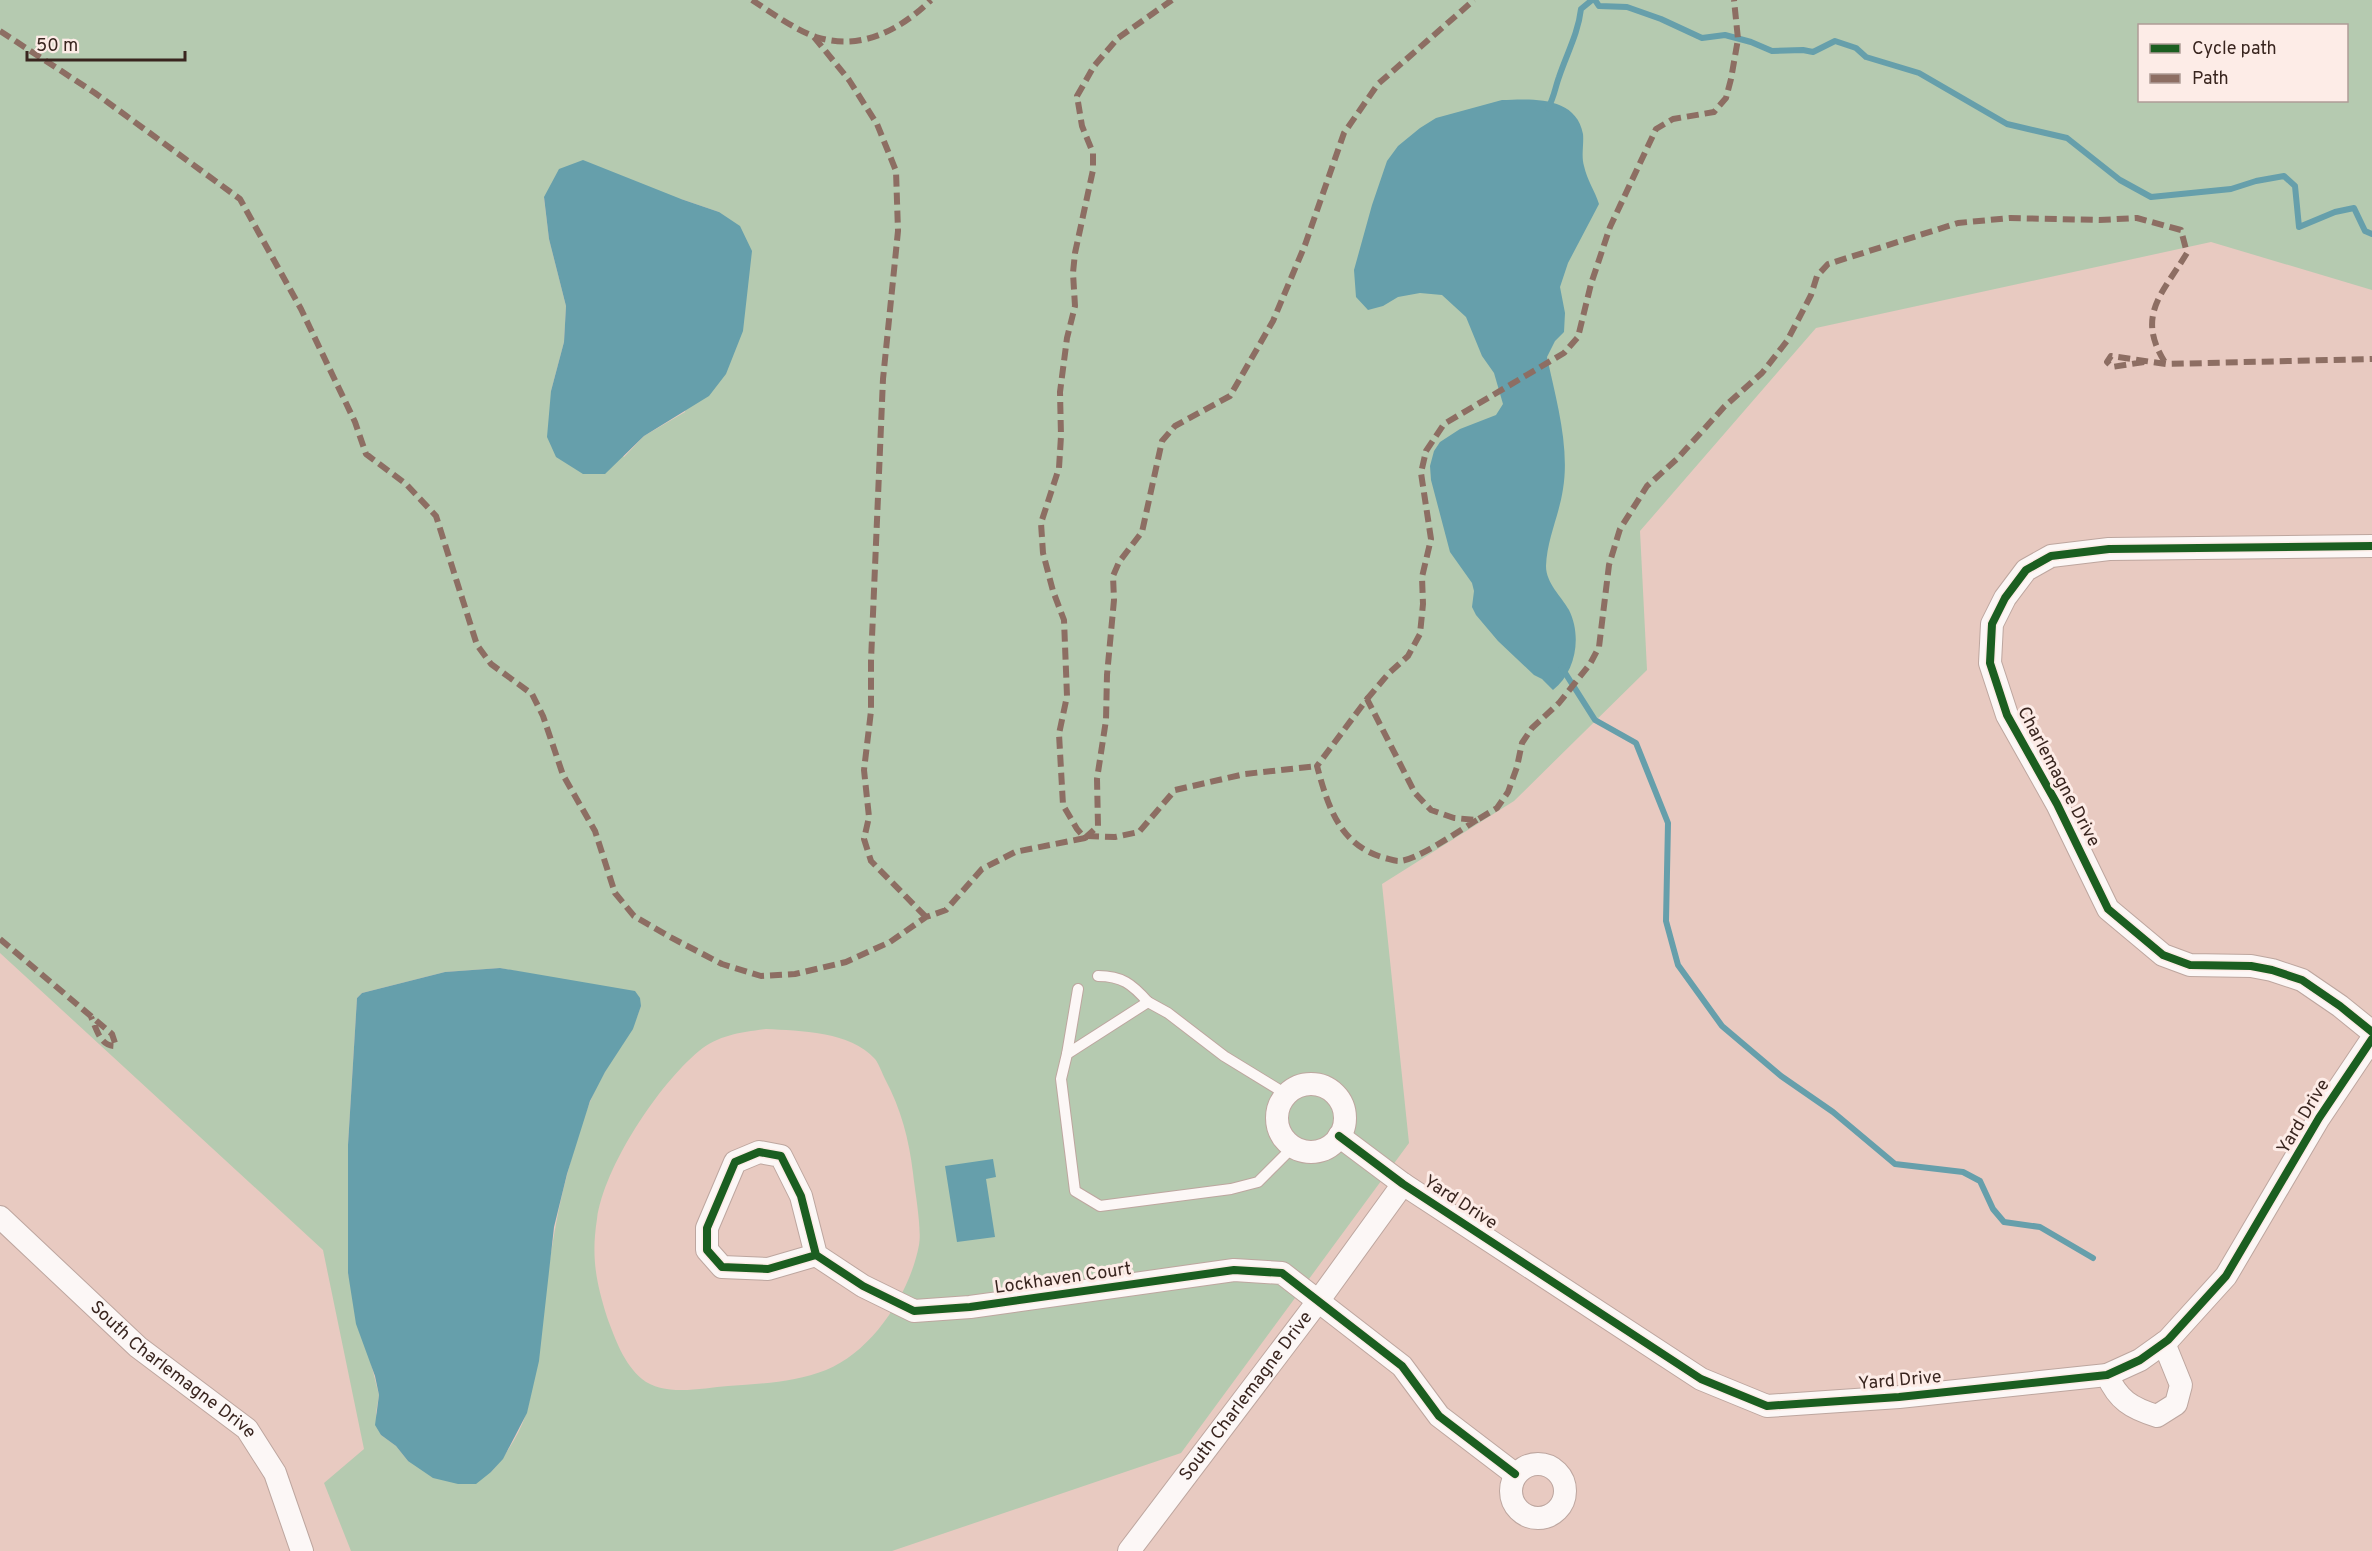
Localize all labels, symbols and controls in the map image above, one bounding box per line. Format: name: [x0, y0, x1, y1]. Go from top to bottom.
scale bar: [27, 24, 184, 62]
legend: [2138, 24, 2348, 102]
text: 50 m: [36, 35, 78, 58]
text: Cycle path: [2192, 38, 2277, 61]
text: Path: [2192, 68, 2229, 91]
street label: Charlemagne Drive: [2011, 703, 2105, 851]
street label: Yard Drive: [2273, 1075, 2335, 1159]
street label: Yard Drive: [1419, 1171, 1501, 1235]
street label: Lockhaven Court: [993, 1258, 1133, 1300]
street label: South Charlemagne Drive: [85, 1296, 261, 1442]
street label: South Charlemagne Drive: [1174, 1307, 1318, 1486]
street label: Yard Drive: [1857, 1366, 1943, 1396]

